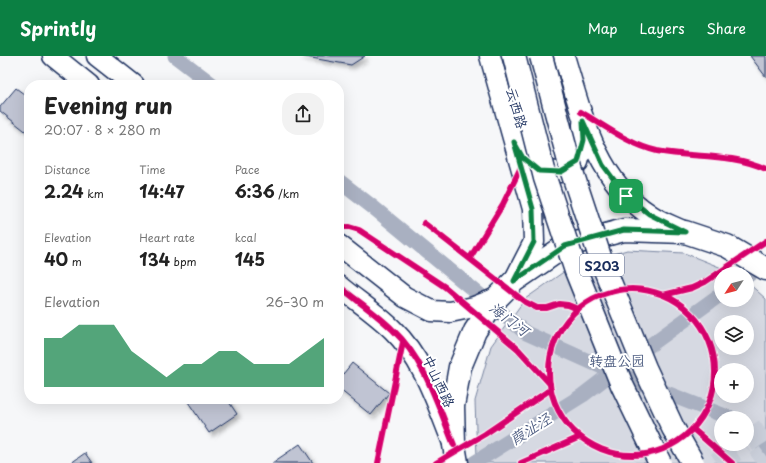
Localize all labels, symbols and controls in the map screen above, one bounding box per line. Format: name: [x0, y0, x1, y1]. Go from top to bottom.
text: Sprintly: [20, 14, 96, 42]
text: Map: [588, 18, 618, 39]
text: Layers: [640, 18, 685, 39]
text: Share: [707, 18, 746, 39]
street label: 云西路: [501, 85, 533, 131]
text: Evening run: [44, 88, 173, 121]
button: share: [282, 93, 324, 135]
text: 20:07 · 8 × 280 m: [44, 120, 161, 139]
text: Distance: [44, 161, 90, 178]
text: Time: [139, 161, 165, 178]
text: Pace: [235, 161, 259, 178]
text: 2.24: [44, 178, 84, 204]
text: 14:47: [139, 178, 184, 204]
text: 6:36: [235, 178, 275, 204]
pin: [609, 179, 643, 213]
text: km: [84, 185, 104, 202]
text: /km: [275, 185, 299, 202]
icon: arrive: [615, 185, 637, 207]
text: Elevation: [44, 229, 91, 246]
text: Heart rate: [139, 229, 195, 246]
text: kcal: [235, 229, 257, 246]
text: 40: [44, 246, 68, 272]
text: 134: [139, 246, 170, 272]
text: 145: [235, 246, 265, 272]
text: m: [68, 253, 82, 270]
text: bpm: [170, 253, 197, 270]
road number: S203: [580, 254, 624, 276]
north arrow: [714, 267, 754, 307]
map controls: [714, 267, 754, 451]
text: Elevation: [44, 292, 100, 311]
text: 26–30 m: [265, 292, 324, 311]
water label: 海门河: [485, 295, 537, 343]
button: layers: [714, 315, 754, 355]
park label: 转盘公园: [589, 350, 645, 371]
street label: 中山西路: [418, 351, 460, 411]
button: +: [714, 363, 754, 403]
water label: 葭沚泾: [505, 406, 556, 450]
button: −: [714, 411, 754, 451]

